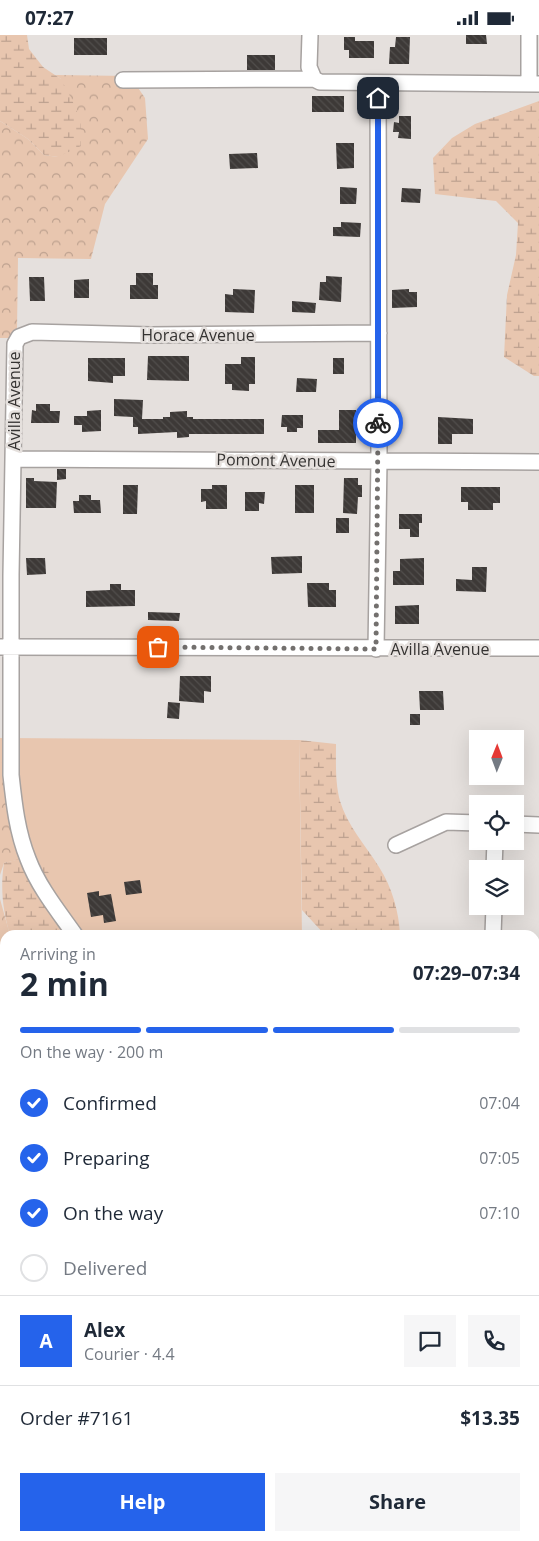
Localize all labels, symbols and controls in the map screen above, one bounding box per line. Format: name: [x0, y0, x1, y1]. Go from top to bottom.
text: 07:27: [25, 5, 74, 31]
pin: [357, 77, 399, 119]
icon: home: [364, 84, 392, 112]
street label: Horace Avenue: [141, 324, 255, 346]
street label: Avilla Avenue: [3, 352, 25, 450]
courier: [353, 398, 403, 448]
icon: bike: [364, 409, 392, 437]
street label: Pomont Avenue: [216, 448, 336, 472]
pin: [137, 626, 179, 668]
icon: bag: [144, 633, 172, 661]
street label: Avilla Avenue: [391, 638, 490, 660]
north arrow: [469, 730, 524, 785]
map controls: [469, 730, 524, 915]
button: locate: [469, 795, 524, 850]
button: layers: [469, 860, 524, 915]
text: Arriving in: [20, 943, 96, 965]
text: 07:29–07:34: [413, 960, 520, 986]
text: 2 min: [20, 962, 109, 1005]
text: On the way · 200 m: [20, 1041, 163, 1063]
icon: check: [20, 1089, 48, 1117]
text: Confirmed: [63, 1090, 157, 1116]
text: 07:04: [479, 1092, 520, 1114]
icon: check: [20, 1144, 48, 1172]
text: Preparing: [63, 1145, 150, 1171]
text: 07:05: [479, 1147, 520, 1169]
icon: check: [20, 1199, 48, 1227]
text: On the way: [63, 1200, 163, 1226]
text: 07:10: [479, 1202, 520, 1224]
text: Delivered: [63, 1255, 147, 1281]
button: chat: [404, 1315, 456, 1367]
button: phone: [468, 1315, 520, 1367]
text: Alex: [84, 1317, 125, 1343]
text: A: [39, 1328, 53, 1354]
text: Courier · 4.4: [84, 1343, 175, 1365]
text: Order #7161: [20, 1405, 133, 1431]
text: $13.35: [460, 1405, 520, 1431]
button: Help: [20, 1473, 265, 1531]
button: Share: [275, 1473, 520, 1531]

